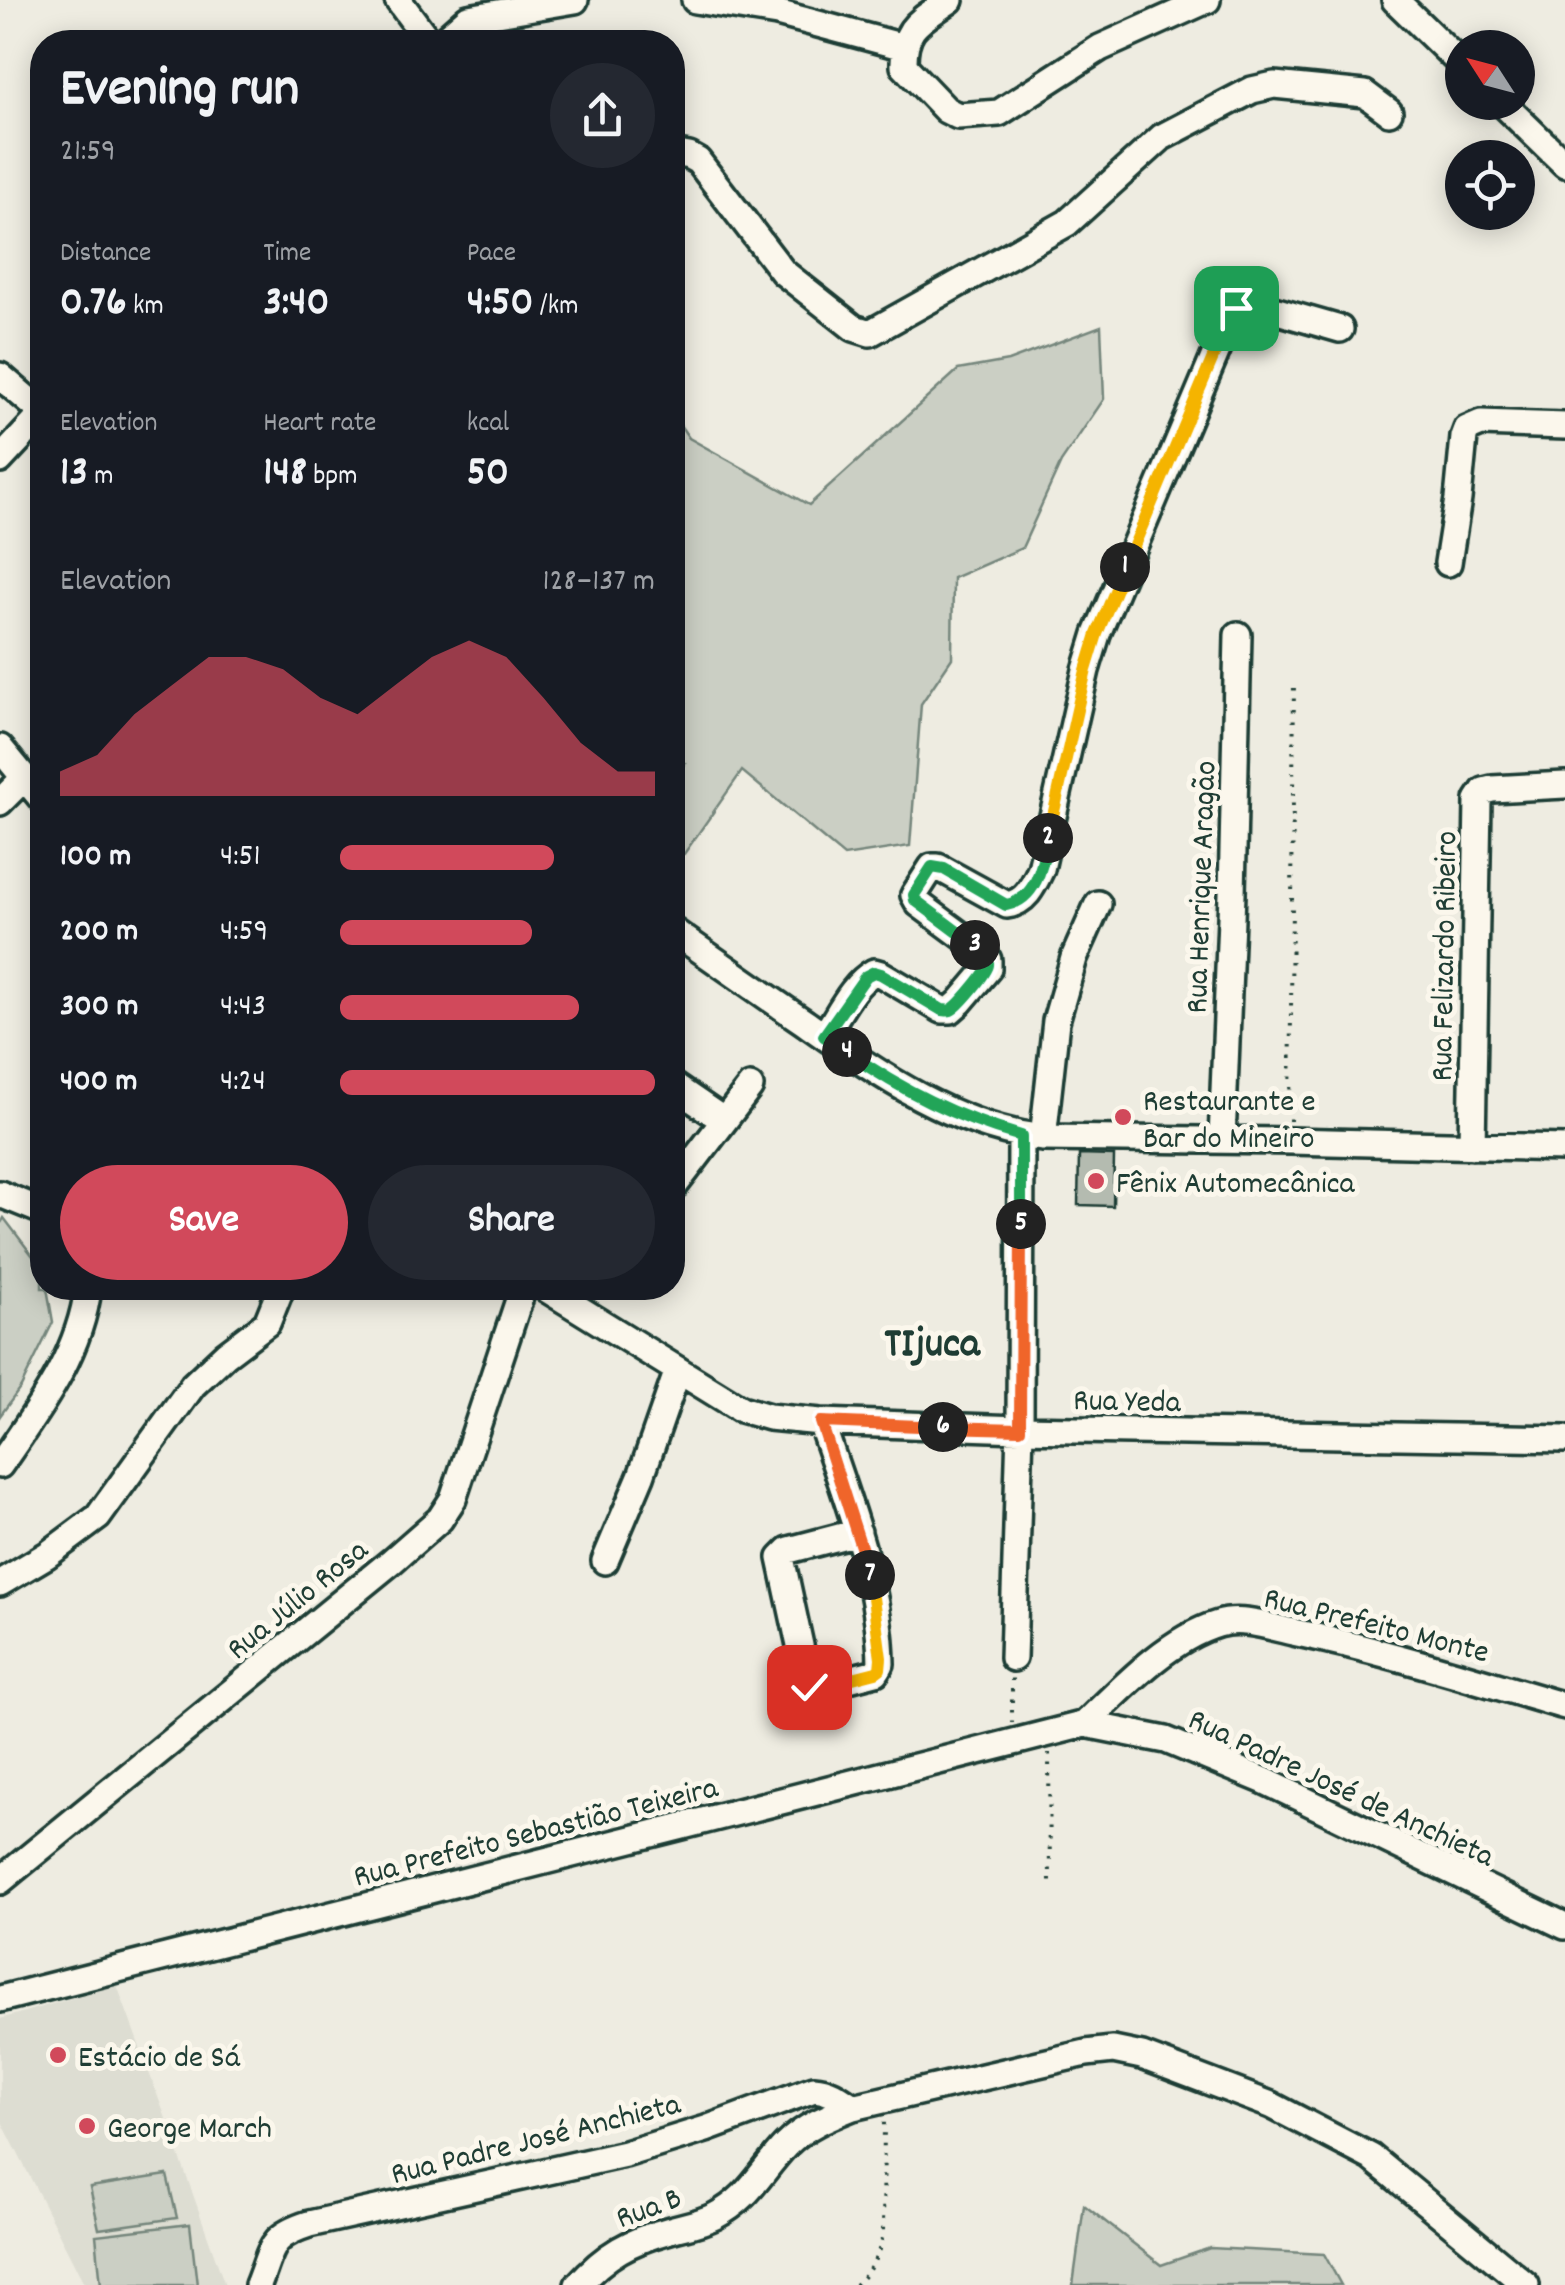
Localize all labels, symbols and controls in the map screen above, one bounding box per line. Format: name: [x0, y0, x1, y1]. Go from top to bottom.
north arrow: [1445, 30, 1535, 120]
map controls: [1445, 30, 1535, 230]
text: Evening run: [60, 53, 299, 132]
button: share: [550, 63, 655, 168]
text: 21:59: [60, 130, 116, 176]
button: locate: [1445, 140, 1535, 230]
text: Distance: [60, 235, 151, 275]
text: Time: [263, 235, 311, 275]
text: Pace: [467, 235, 516, 275]
pin: [1194, 266, 1279, 351]
text: 0.76: [60, 275, 127, 335]
text: 3:40: [263, 275, 329, 335]
text: 4:50: [467, 275, 533, 335]
icon: arrive: [1209, 281, 1264, 336]
text: km: [127, 288, 164, 328]
text: /km: [533, 288, 579, 328]
text: Elevation: [60, 405, 157, 445]
text: Heart rate: [263, 405, 376, 445]
text: kcal: [467, 405, 509, 445]
text: 13: [60, 445, 88, 505]
text: 148: [263, 445, 307, 505]
text: 50: [467, 445, 509, 505]
text: m: [88, 458, 114, 498]
text: bpm: [307, 458, 358, 498]
pin: 1: [1100, 542, 1150, 592]
text: 1: [1122, 547, 1128, 587]
text: Elevation: [60, 560, 171, 606]
text: 128–137 m: [543, 560, 655, 606]
street label: Rua Henrique Aragão: [1177, 760, 1231, 1014]
pin: 2: [1023, 813, 1073, 863]
text: 2: [1042, 818, 1054, 858]
street label: Rua Felizardo Ribeiro: [1422, 830, 1472, 1082]
text: 100 m: [60, 835, 131, 881]
text: 4:51: [220, 835, 260, 881]
text: 200 m: [60, 910, 138, 956]
text: 4:59: [220, 910, 268, 956]
pin: 3: [950, 920, 1000, 970]
text: 3: [969, 925, 981, 965]
text: 300 m: [60, 985, 138, 1031]
text: 4:43: [220, 985, 266, 1031]
pin: 4: [822, 1027, 872, 1077]
text: 4: [841, 1032, 853, 1072]
text: 400 m: [60, 1060, 137, 1106]
text: 4:24: [220, 1060, 266, 1106]
place label: Restaurante e Bar do Mineiro: [1143, 1081, 1316, 1164]
marker: Restaurante e Bar do Mineiro: [1112, 1106, 1134, 1128]
place label: Fênix Automecânica: [1116, 1163, 1356, 1209]
button: Save: [60, 1165, 348, 1280]
button: Share: [368, 1165, 655, 1280]
marker: Fênix Automecânica: [1085, 1170, 1107, 1192]
pin: 5: [996, 1199, 1046, 1249]
text: 5: [1015, 1204, 1027, 1244]
district label: TIjuca: [884, 1317, 981, 1377]
street label: Rua Yeda: [1073, 1380, 1182, 1428]
pin: 6: [918, 1402, 968, 1452]
text: 6: [936, 1407, 950, 1447]
street label: Rua Júlio Rosa: [218, 1530, 381, 1673]
pin: 7: [845, 1550, 895, 1600]
text: 7: [865, 1555, 875, 1595]
street label: Rua Prefeito Monte: [1258, 1578, 1493, 1678]
pin: [767, 1645, 852, 1730]
icon: check: [782, 1660, 837, 1715]
street label: Rua Padre José de Anchieta: [1179, 1699, 1501, 1882]
street label: Rua Prefeito Sebastião Teixeira: [349, 1767, 724, 1902]
place label: Estácio de Sá: [78, 2037, 241, 2083]
marker: Estácio de Sá: [47, 2044, 69, 2066]
street label: Rua Padre José Anchieta: [387, 2083, 687, 2200]
place label: George March: [107, 2108, 272, 2154]
marker: George March: [76, 2115, 98, 2137]
street label: Rua B: [610, 2178, 689, 2244]

